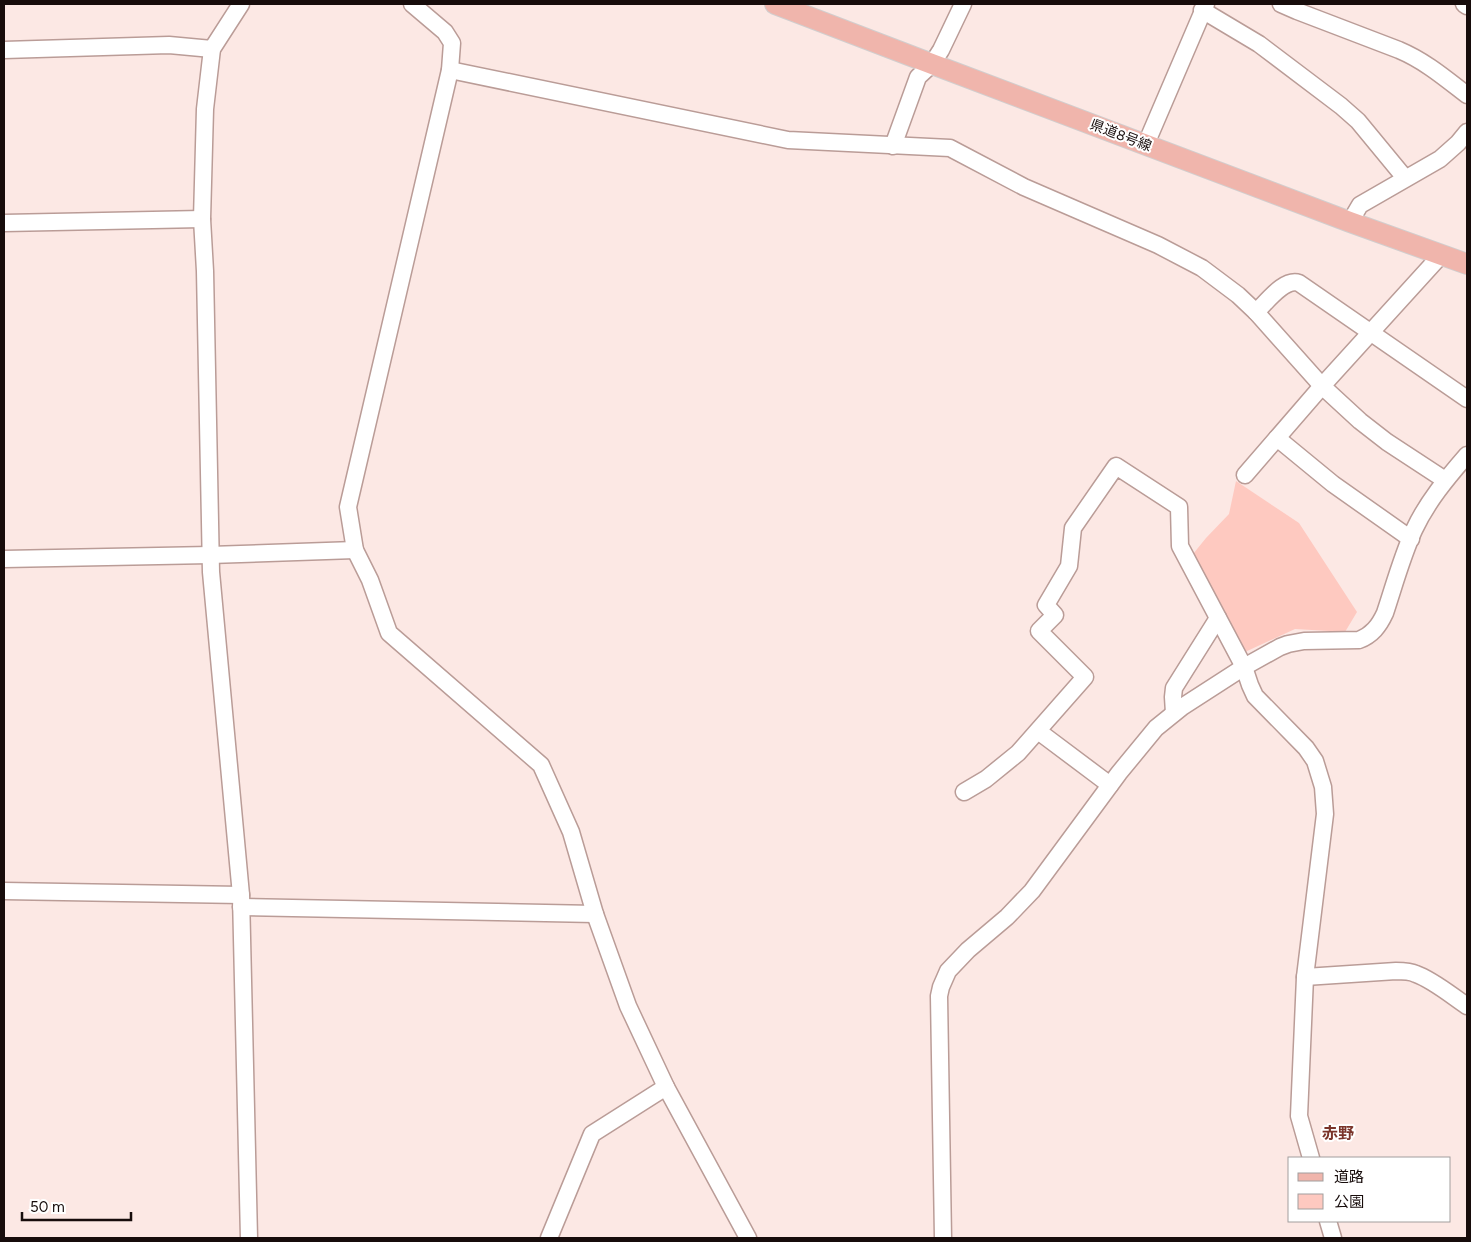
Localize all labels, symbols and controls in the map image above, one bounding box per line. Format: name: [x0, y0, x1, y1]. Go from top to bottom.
street label: 県道8号線: [1088, 116, 1154, 155]
district label: 赤野: [1322, 1124, 1354, 1143]
legend: [1288, 1157, 1451, 1222]
text: 道路: [1334, 1168, 1364, 1186]
scale bar: [22, 1190, 131, 1222]
text: 公園: [1334, 1193, 1364, 1211]
text: 50 m: [30, 1198, 65, 1216]

